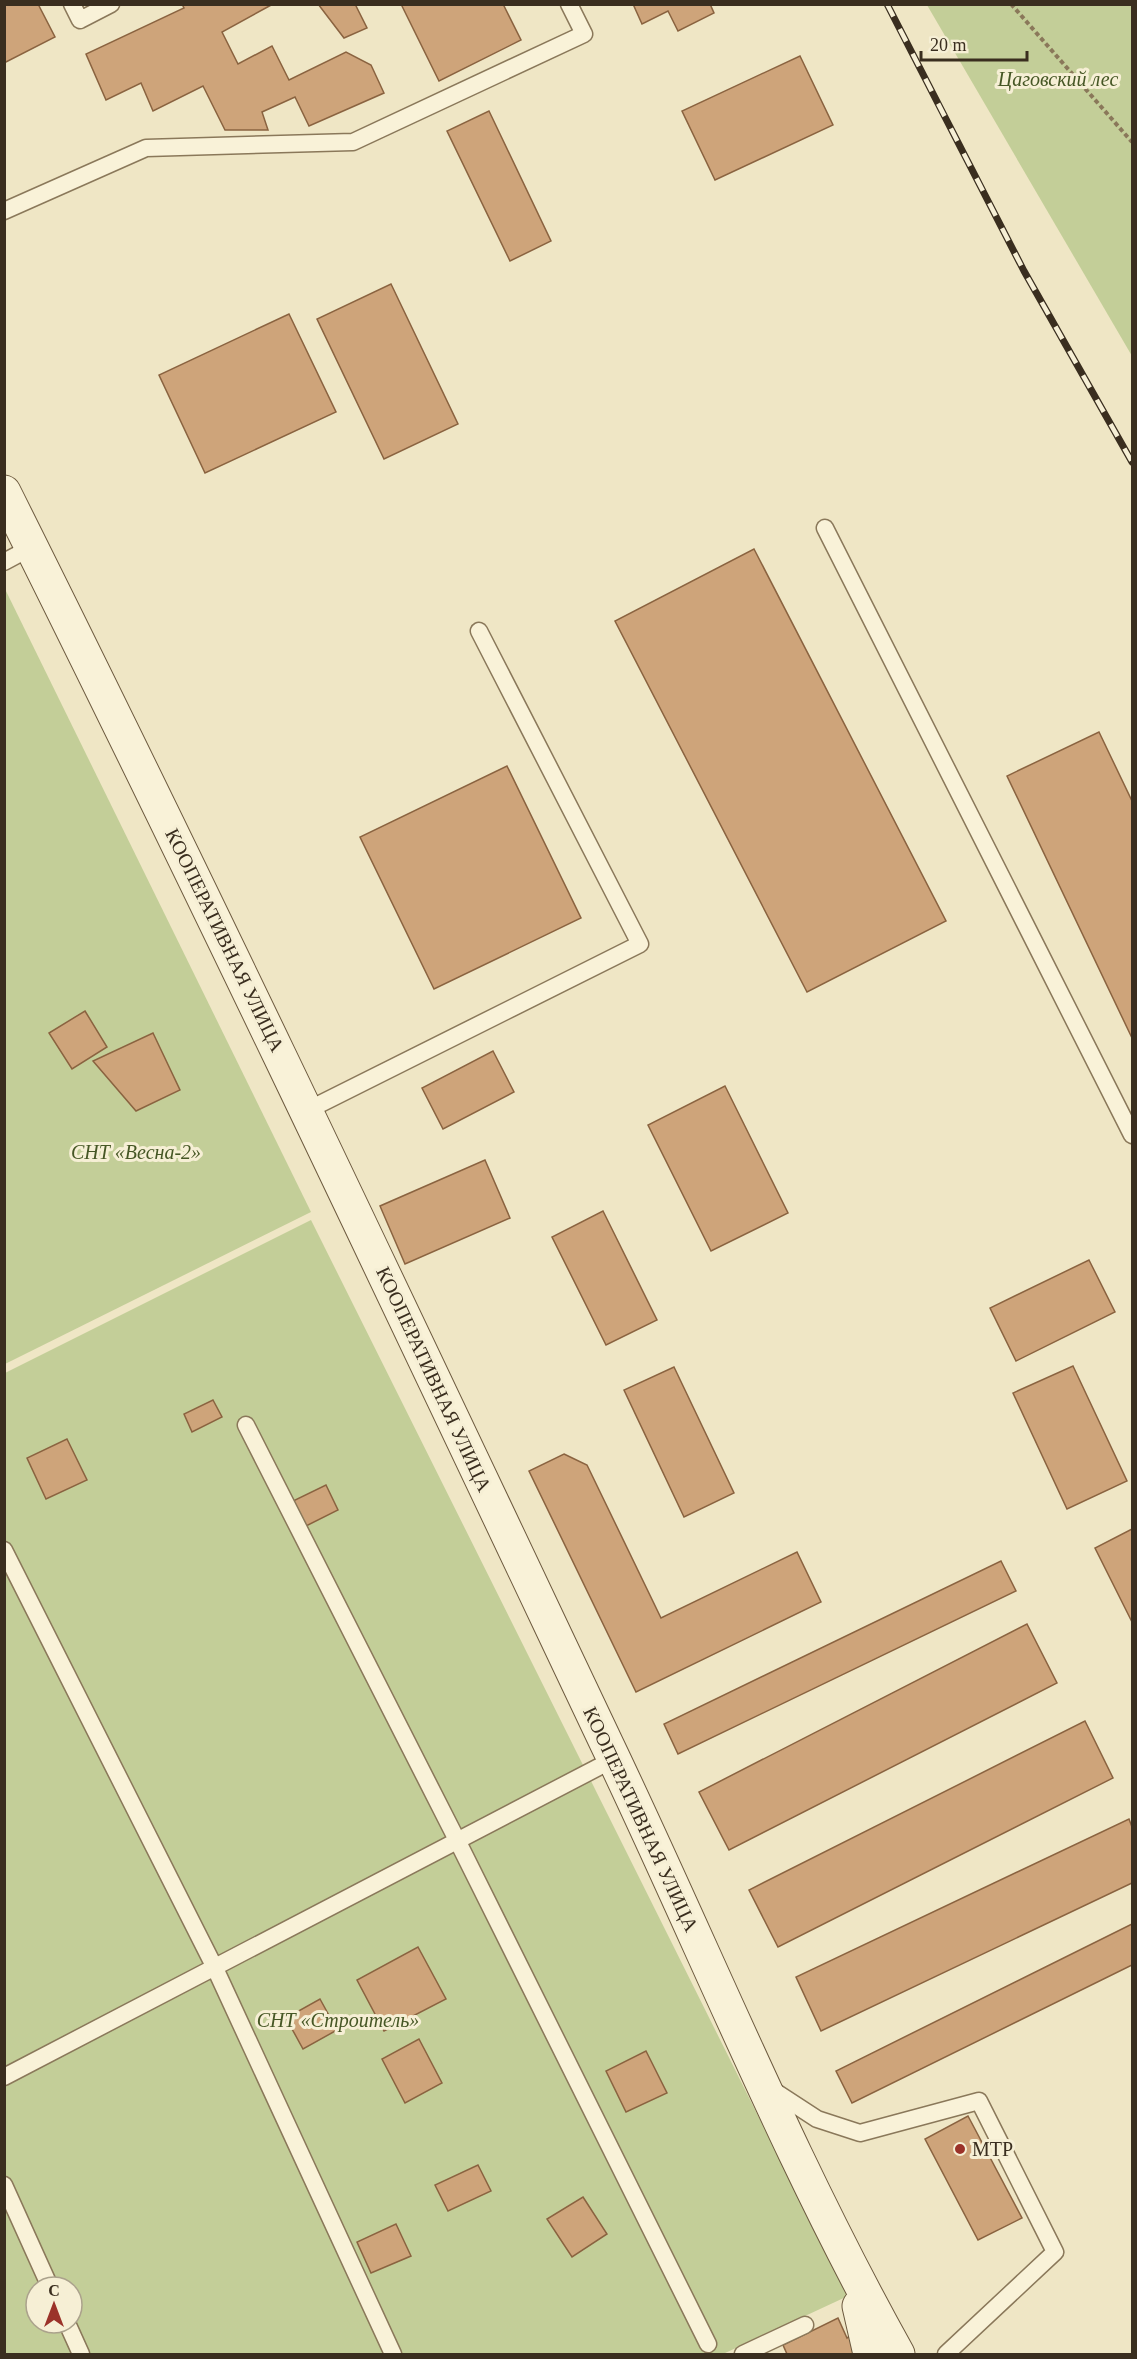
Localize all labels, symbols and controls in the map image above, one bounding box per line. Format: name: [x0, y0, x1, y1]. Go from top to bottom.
scale bar: [921, 24, 1028, 62]
text: 20 m: [930, 35, 967, 55]
park label: Цаговский лес: [997, 68, 1118, 91]
street label: КООПЕРАТИВНАЯ УЛИЦА: [160, 825, 289, 1056]
park label: СНТ «Весна-2»: [71, 1141, 201, 1163]
street label: КООПЕРАТИВНАЯ УЛИЦА: [371, 1263, 496, 1496]
street label: КООПЕРАТИВНАЯ УЛИЦА: [578, 1703, 703, 1936]
park label: СНТ «Строитель»: [257, 2009, 419, 2032]
place label: МТР: [972, 2138, 1013, 2160]
marker: МТР: [953, 2142, 967, 2156]
north arrow: [24, 2275, 84, 2335]
text: С: [48, 2282, 60, 2299]

